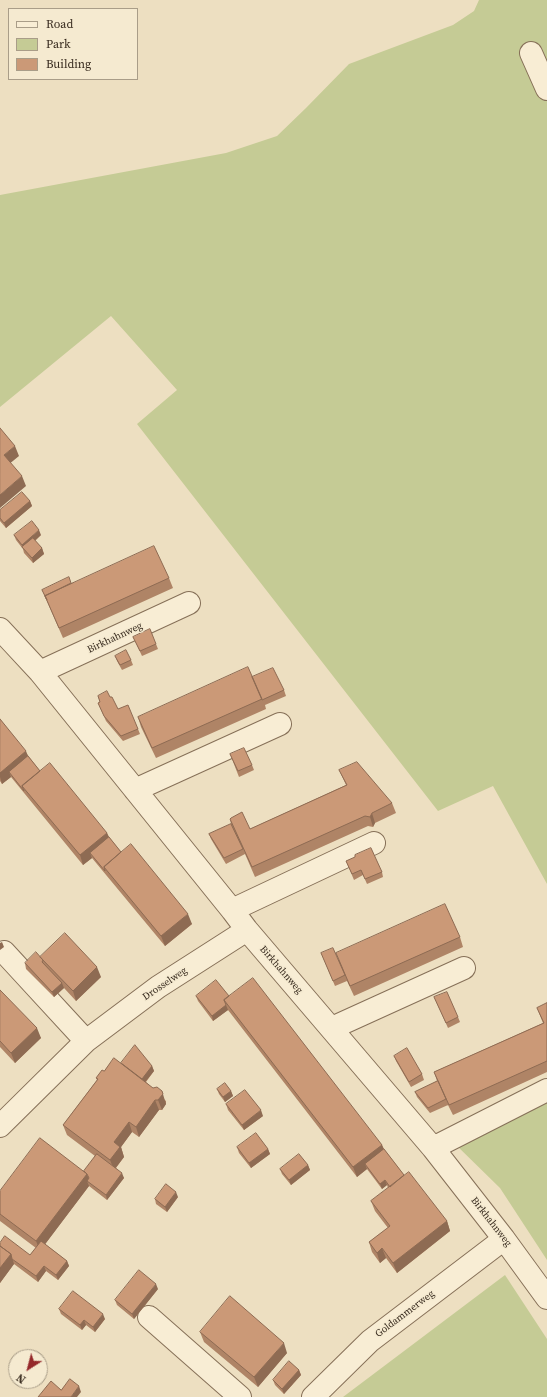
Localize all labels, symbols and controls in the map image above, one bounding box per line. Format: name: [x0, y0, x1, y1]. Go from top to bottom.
legend: [8, 8, 138, 80]
text: Road: [46, 16, 73, 32]
text: Park: [46, 36, 71, 52]
text: Building: [46, 56, 91, 72]
street label: Birkhahnweg: [86, 620, 144, 656]
street label: Birkhahnweg: [257, 944, 305, 996]
street label: Drosselweg: [141, 965, 189, 1003]
street label: Birkhahnweg: [468, 1195, 514, 1249]
street label: Goldammerweg: [373, 1288, 437, 1340]
north arrow: [8, 1349, 48, 1389]
text: N: [14, 1370, 29, 1387]

